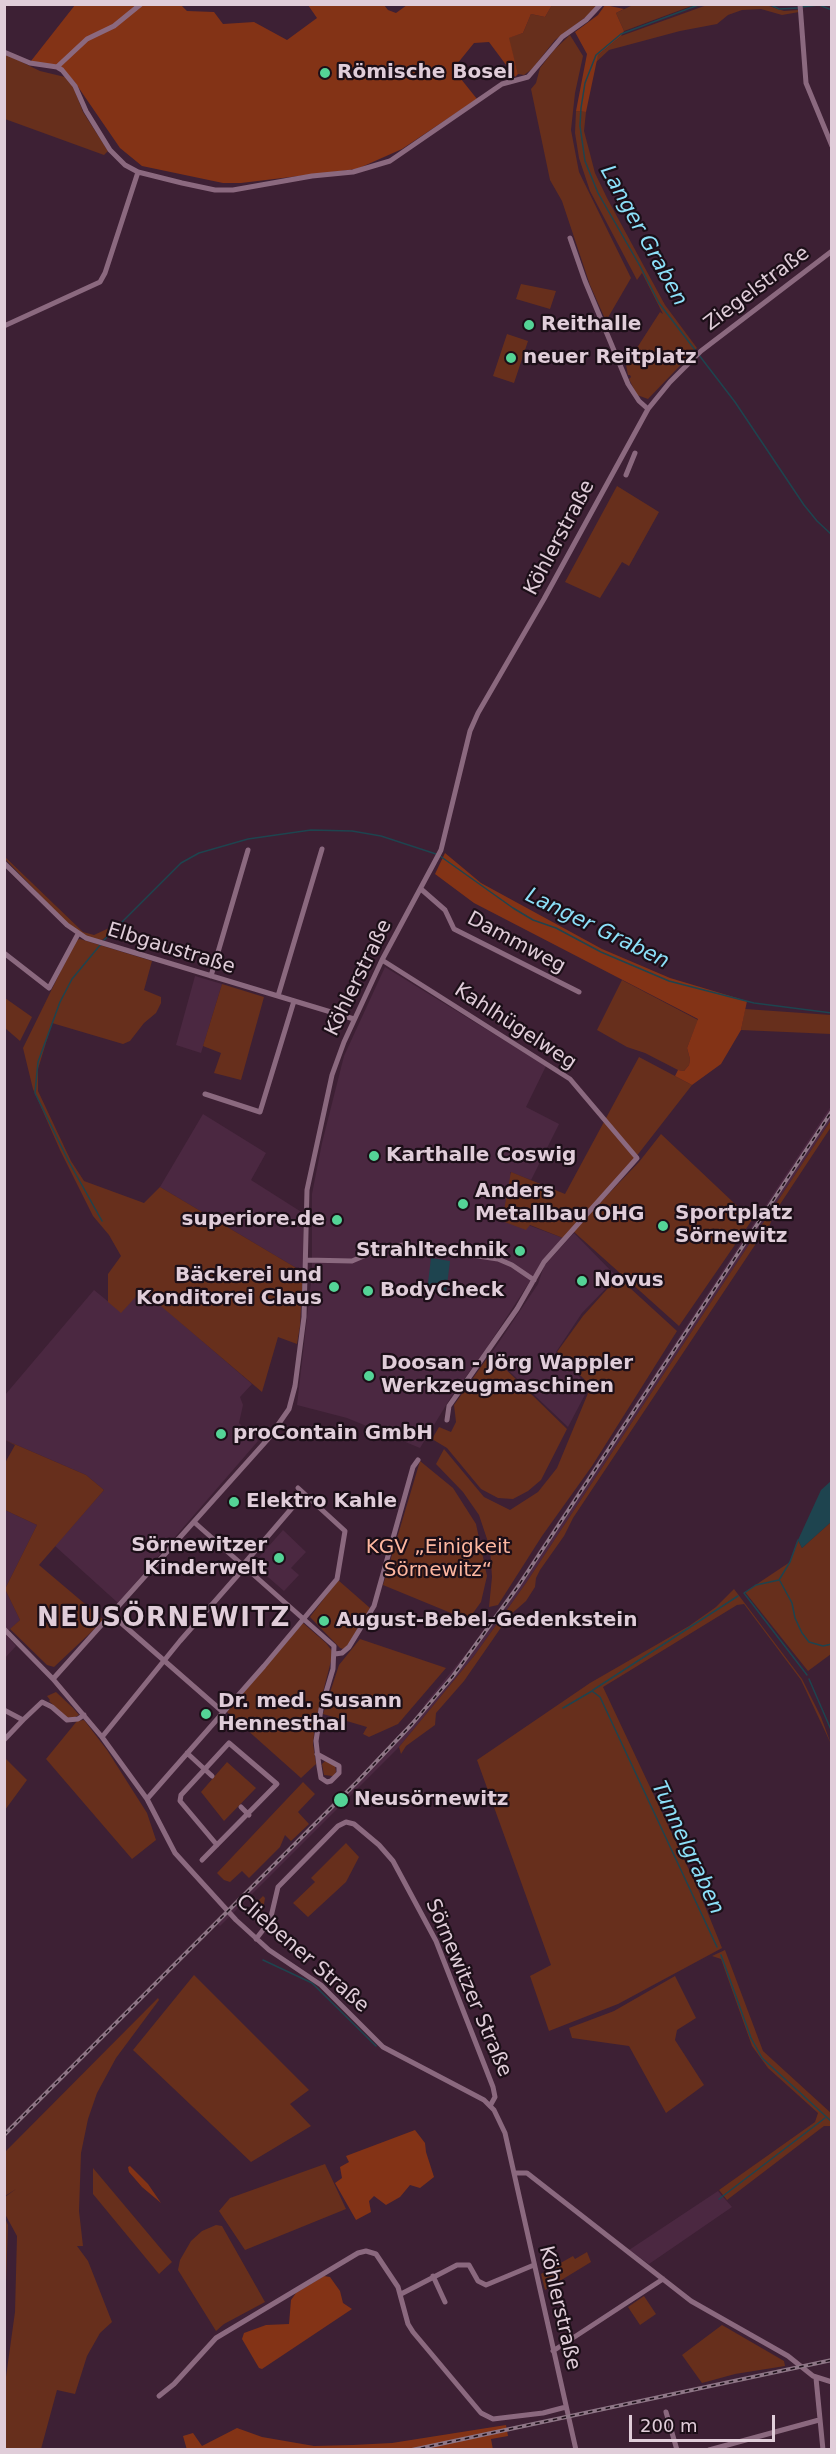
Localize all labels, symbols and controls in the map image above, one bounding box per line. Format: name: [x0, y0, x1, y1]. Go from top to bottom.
place label: Römische Bosel: [337, 61, 514, 85]
marker: Römische Bosel: [318, 66, 332, 80]
water label: Langer Graben: [594, 161, 692, 311]
street label: Ziegelstraße: [700, 242, 814, 336]
place label: Reithalle: [541, 313, 641, 337]
marker: Reithalle: [522, 318, 536, 332]
place label: neuer Reitplatz: [523, 346, 697, 370]
marker: neuer Reitplatz: [504, 351, 518, 365]
street label: Köhlerstraße: [520, 476, 600, 600]
water label: Langer Graben: [521, 883, 673, 975]
street label: Dammweg: [463, 907, 569, 979]
street label: Köhlerstraße: [320, 916, 398, 1040]
street label: Elbgaustraße: [104, 918, 238, 980]
street label: Kahlhügelweg: [450, 979, 580, 1075]
place label: Karthalle Coswig: [386, 1144, 576, 1168]
marker: Karthalle Coswig: [367, 1149, 381, 1163]
place label: Anders Metallbau OHG: [475, 1180, 644, 1227]
marker: Anders Metallbau OHG: [456, 1197, 470, 1211]
place label: Sportplatz Sörnewitz: [675, 1202, 793, 1249]
place label: superiore.de: [182, 1208, 325, 1232]
marker: superiore.de: [330, 1213, 344, 1227]
marker: Sportplatz Sörnewitz: [656, 1219, 670, 1233]
place label: Strahltechnik: [356, 1239, 508, 1263]
marker: Strahltechnik: [513, 1244, 527, 1258]
place label: Bäckerei und Konditorei Claus: [136, 1264, 322, 1311]
place label: Novus: [594, 1269, 664, 1293]
marker: Novus: [575, 1274, 589, 1288]
place label: BodyCheck: [380, 1279, 504, 1303]
marker: Bäckerei und Konditorei Claus: [327, 1280, 341, 1294]
marker: BodyCheck: [361, 1284, 375, 1298]
place label: Doosan - Jörg Wappler Werkzeugmaschinen: [381, 1352, 633, 1399]
marker: Doosan - Jörg Wappler Werkzeugmaschinen: [362, 1369, 376, 1383]
place label: proContain GmbH: [233, 1422, 433, 1446]
marker: proContain GmbH: [214, 1427, 228, 1441]
place label: Elektro Kahle: [246, 1490, 397, 1514]
marker: Elektro Kahle: [227, 1495, 241, 1509]
place label: Sörnewitzer Kinderwelt: [131, 1534, 267, 1581]
park label: KGV „Einigkeit Sörnewitz“: [366, 1536, 510, 1583]
marker: Sörnewitzer Kinderwelt: [272, 1551, 286, 1565]
district label: NEUSÖRNEWITZ: [37, 1603, 291, 1635]
place label: August-Bebel-Gedenkstein: [336, 1609, 637, 1633]
marker: August-Bebel-Gedenkstein: [317, 1614, 331, 1628]
place label: Dr. med. Susann Hennesthal: [218, 1690, 402, 1737]
marker: Dr. med. Susann Hennesthal: [199, 1707, 213, 1721]
water label: Tunnelgraben: [645, 1778, 729, 1918]
place label: Neusörnewitz: [354, 1788, 508, 1812]
marker: Neusörnewitz: [332, 1791, 350, 1809]
street label: Cliebener Straße: [231, 1890, 373, 2018]
street label: Sörnewitzer Straße: [420, 1895, 516, 2081]
street label: Köhlerstraße: [533, 2244, 585, 2372]
scale bar: [632, 2403, 778, 2441]
text: 200 m: [640, 2415, 698, 2436]

